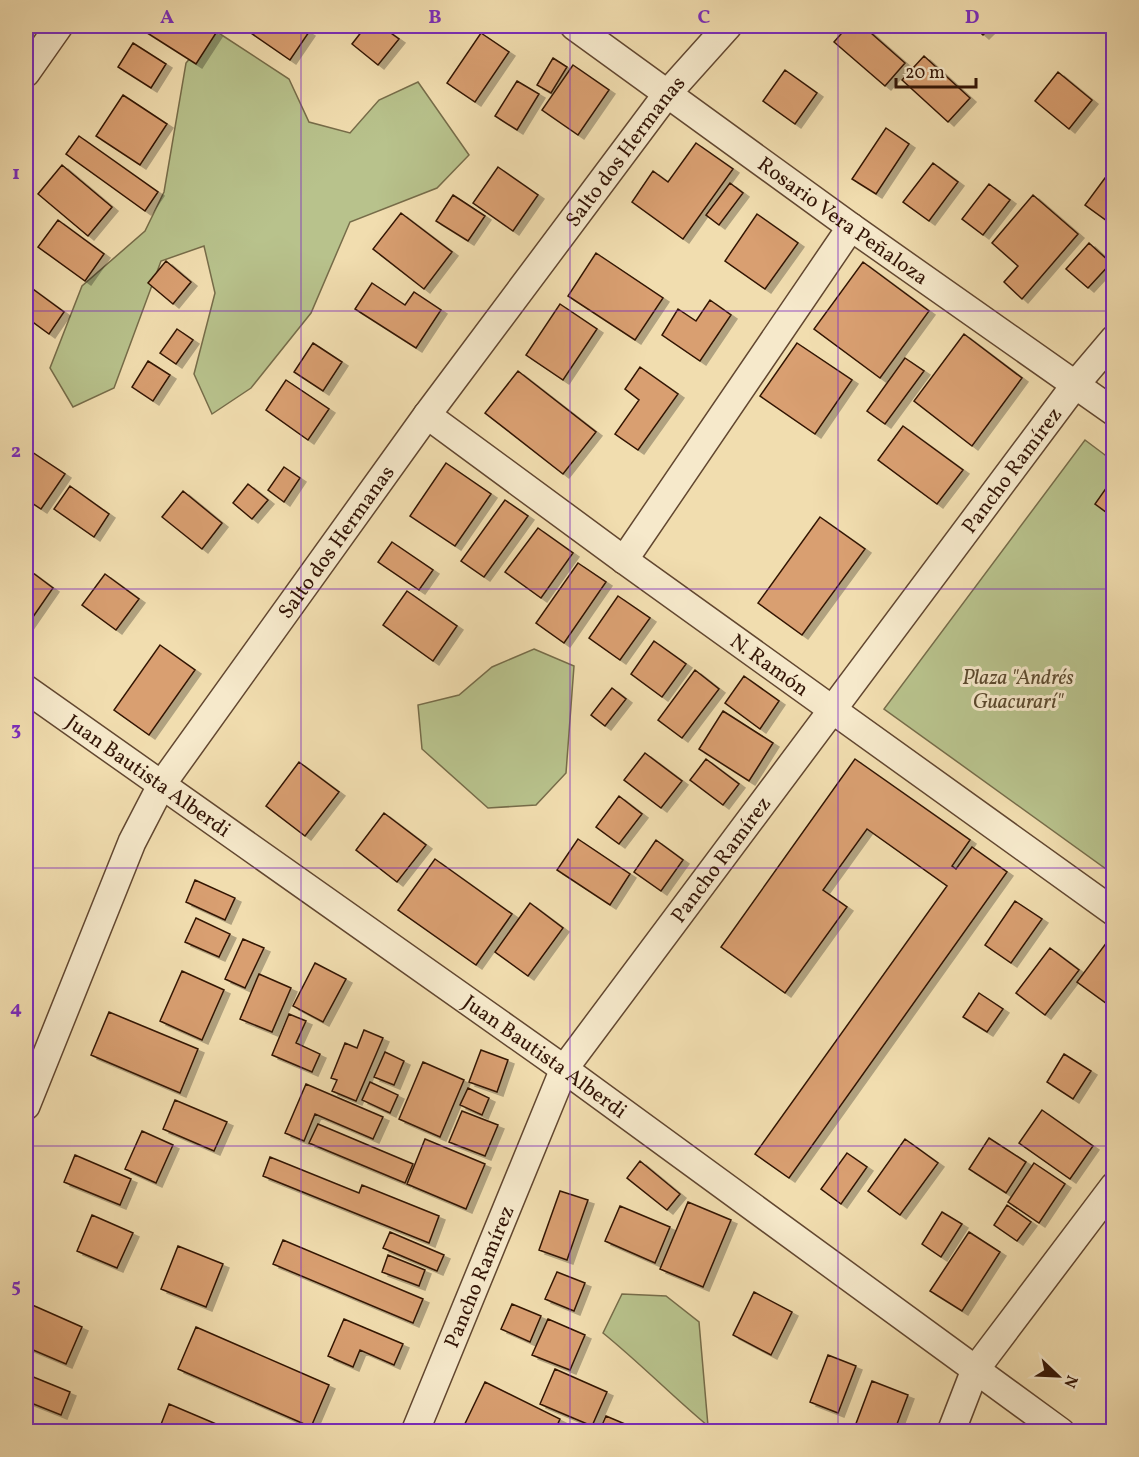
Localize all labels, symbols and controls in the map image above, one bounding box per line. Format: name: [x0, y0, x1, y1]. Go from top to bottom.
text: A: [160, 4, 174, 32]
text: B: [428, 4, 442, 32]
text: C: [698, 4, 711, 32]
text: D: [965, 4, 979, 32]
scale bar: [896, 51, 976, 89]
text: 20 m: [905, 61, 945, 86]
street label: Salto dos Hermanas: [559, 70, 693, 234]
street label: Rosario Vera Peñaloza: [751, 151, 933, 293]
text: 1: [12, 160, 20, 188]
street label: Pancho Ramírez: [956, 402, 1069, 540]
text: 2: [11, 438, 21, 466]
street label: Salto dos Hermanas: [272, 460, 402, 625]
street label: N. Ramón: [724, 628, 814, 704]
park label: Plaza "Andrés Guacurarí": [962, 664, 1074, 717]
street label: Juan Bautista Alberdi: [59, 708, 236, 845]
text: 3: [11, 716, 21, 744]
street label: Pancho Ramírez: [665, 791, 779, 930]
street label: Juan Bautista Alberdi: [456, 989, 632, 1126]
text: 4: [10, 995, 22, 1023]
street label: Pancho Ramírez: [438, 1202, 522, 1353]
text: 5: [11, 1273, 21, 1301]
north arrow: [1028, 1346, 1088, 1406]
text: N: [1057, 1371, 1082, 1391]

